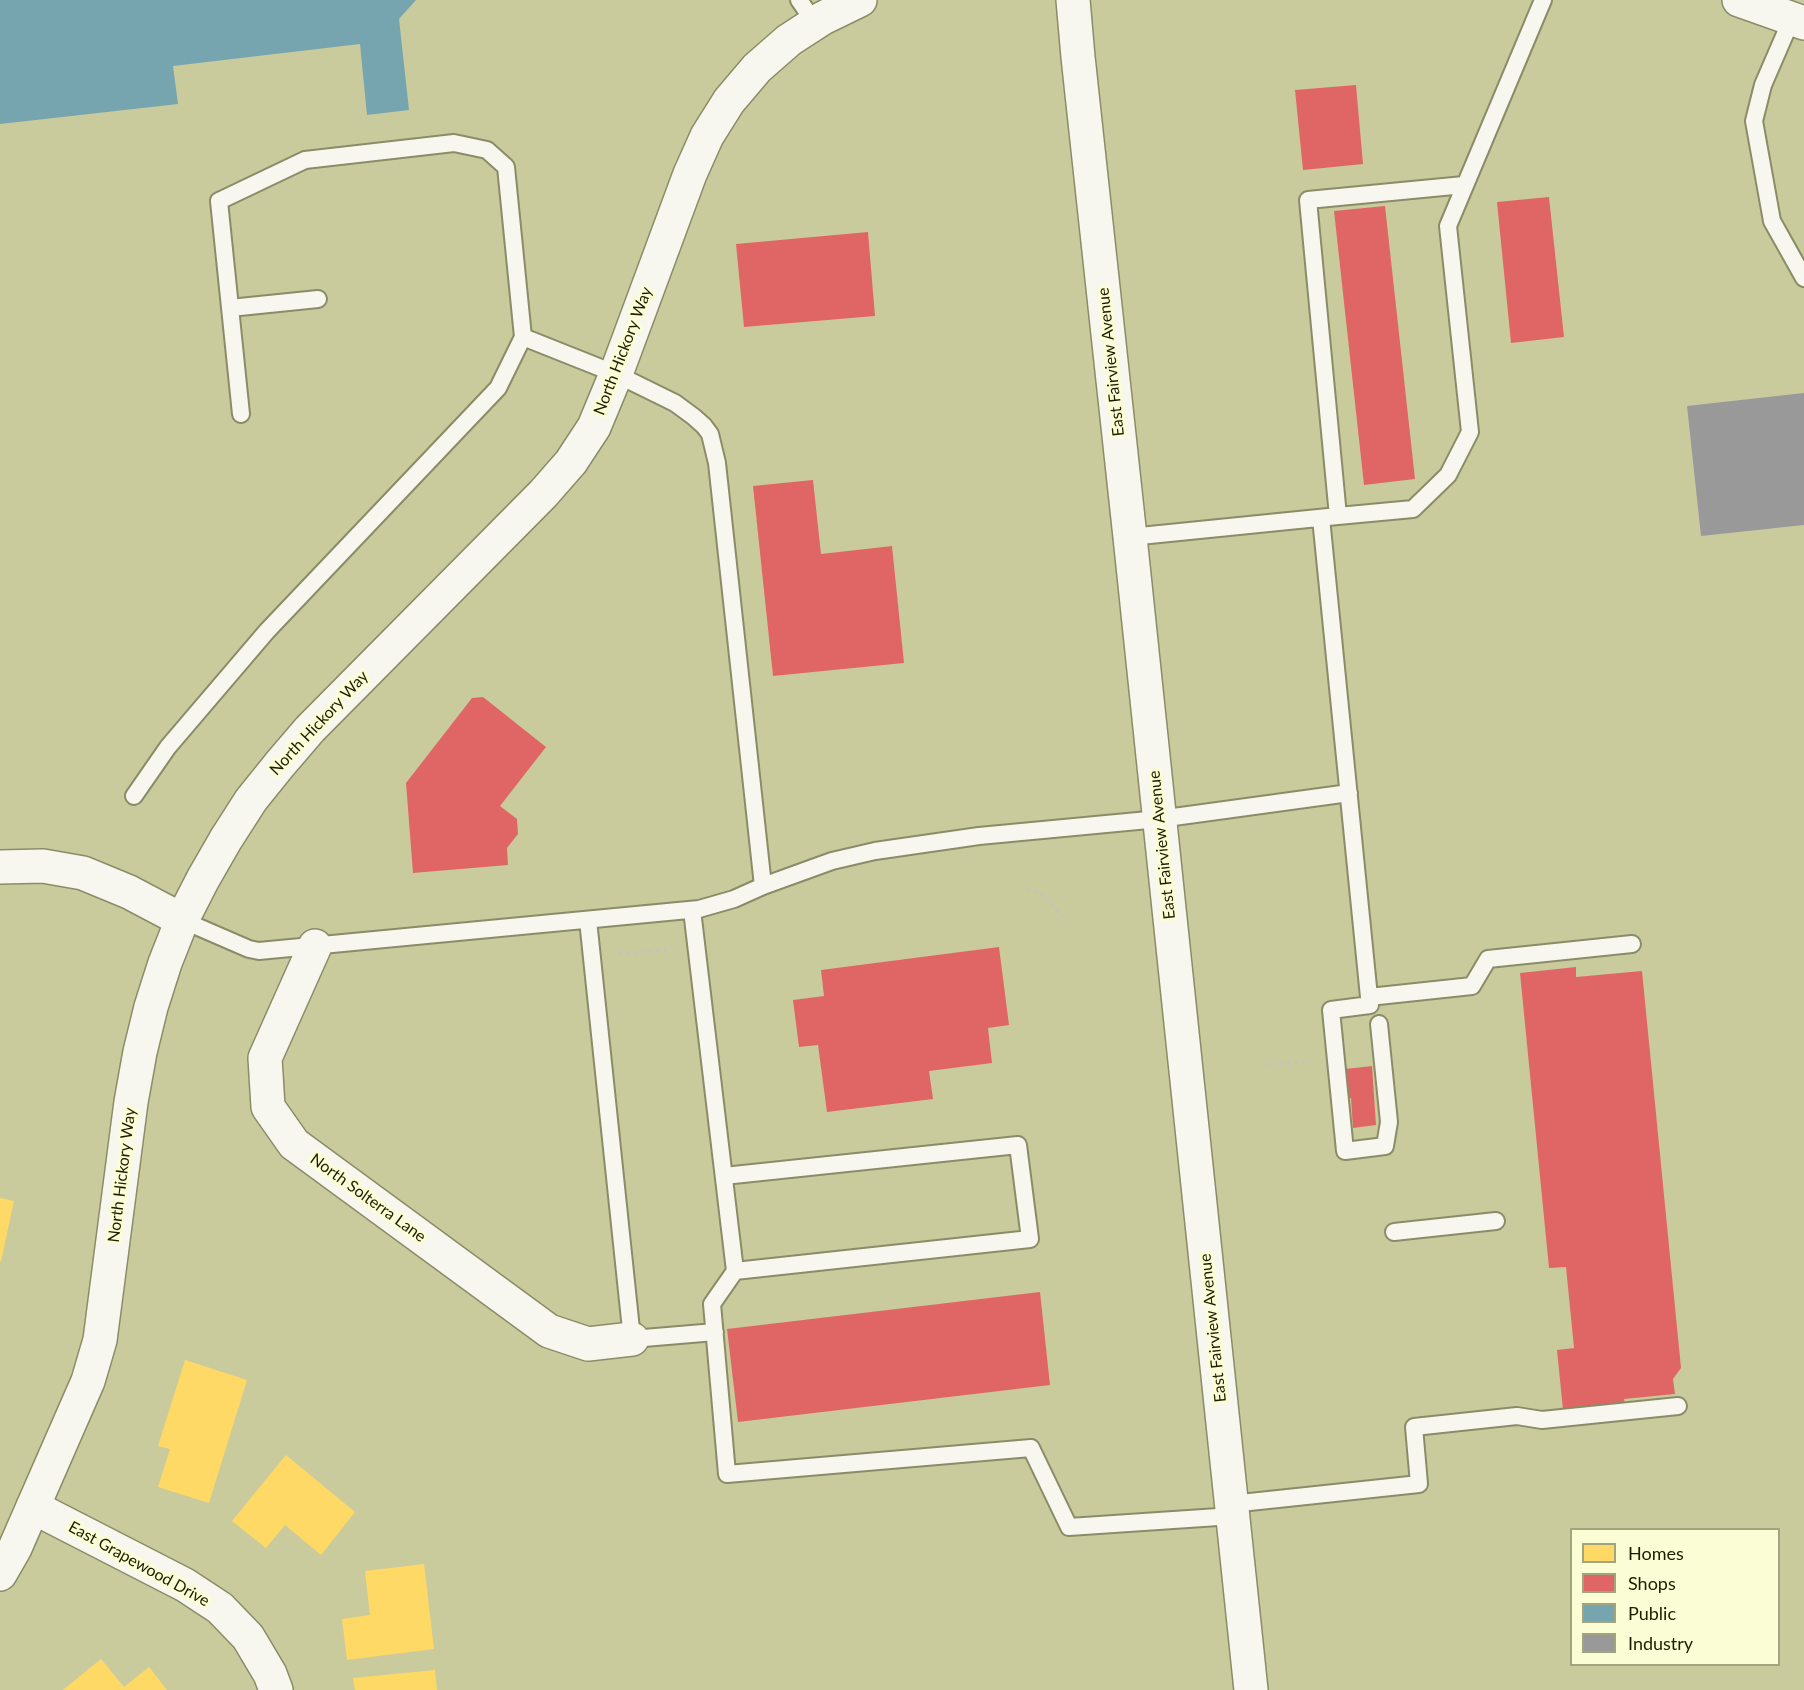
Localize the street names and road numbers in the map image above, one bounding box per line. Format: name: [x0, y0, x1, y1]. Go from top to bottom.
street label: North Hickory Way: [590, 284, 656, 418]
street label: East Fairview Avenue: [1094, 287, 1128, 437]
street label: North Hickory Way: [266, 667, 372, 779]
street label: East Fairview Avenue: [1145, 770, 1179, 920]
street label: North Hickory Way: [104, 1106, 140, 1244]
street label: North Solterra Lane: [306, 1150, 430, 1246]
street label: East Fairview Avenue: [1196, 1253, 1230, 1403]
street label: East Grapewood Drive: [65, 1517, 213, 1611]

